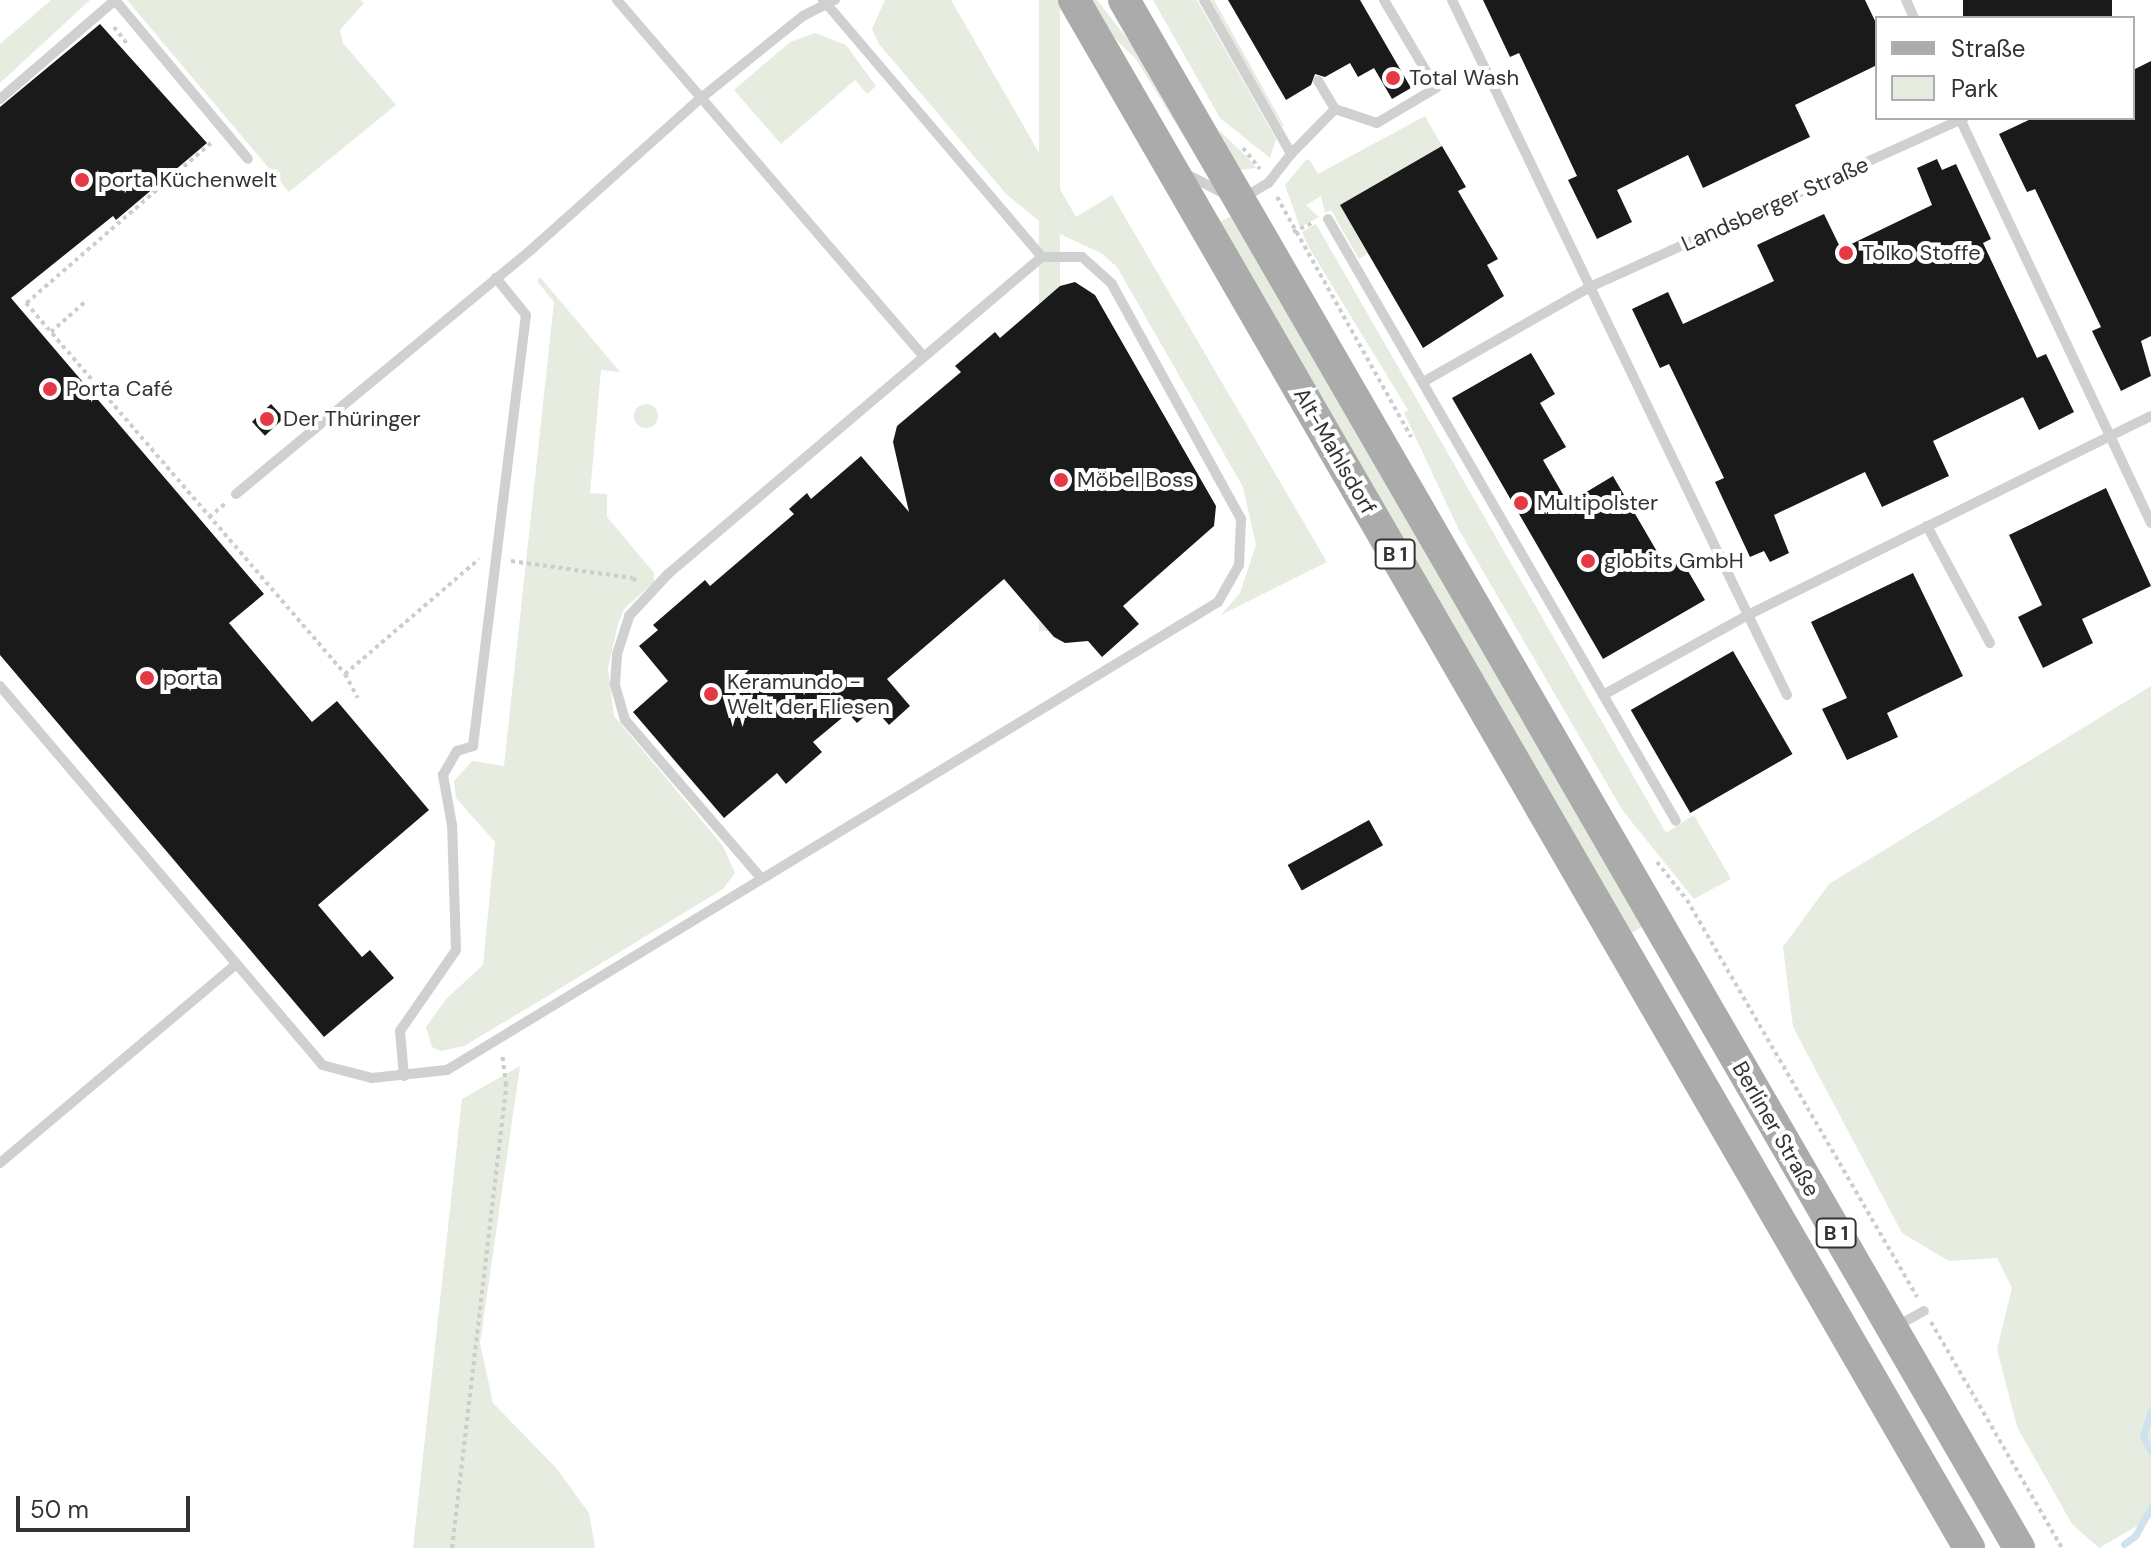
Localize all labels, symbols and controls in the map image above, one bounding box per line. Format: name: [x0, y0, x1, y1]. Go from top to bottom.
legend: [1875, 16, 2135, 120]
text: Straße: [1951, 33, 2025, 64]
place label: Total Wash: [1409, 65, 1519, 91]
marker: Total Wash: [1384, 69, 1402, 87]
text: Park: [1951, 73, 1998, 104]
street label: Landsberger Straße: [1677, 151, 1873, 257]
place label: porta Küchenwelt: [98, 167, 277, 193]
marker: porta Küchenwelt: [73, 171, 91, 189]
place label: Tolko Stoffe: [1862, 240, 1981, 266]
marker: Tolko Stoffe: [1837, 244, 1855, 262]
place label: Porta Café: [66, 376, 173, 402]
marker: Porta Café: [41, 380, 59, 398]
street label: Alt-Mahlsdorf: [1288, 383, 1382, 519]
place label: Der Thüringer: [283, 406, 421, 432]
marker: Der Thüringer: [258, 410, 276, 428]
place label: Möbel Boss: [1077, 467, 1194, 493]
marker: Möbel Boss: [1052, 471, 1070, 489]
place label: Multipolster: [1537, 490, 1658, 516]
marker: Multipolster: [1512, 494, 1530, 512]
road number: B 1: [1373, 538, 1417, 570]
place label: globits GmbH: [1604, 548, 1744, 574]
marker: globits GmbH: [1579, 552, 1597, 570]
place label: porta: [163, 665, 219, 691]
place label: Keramundo - Welt der Fliesen: [727, 668, 890, 720]
marker: porta: [138, 669, 156, 687]
marker: Keramundo - Welt der Fliesen: [702, 685, 720, 703]
street label: Berliner Straße: [1727, 1057, 1825, 1201]
road number: B 1: [1814, 1217, 1858, 1249]
scale bar: [20, 1480, 194, 1530]
text: 50 m: [30, 1494, 89, 1525]

